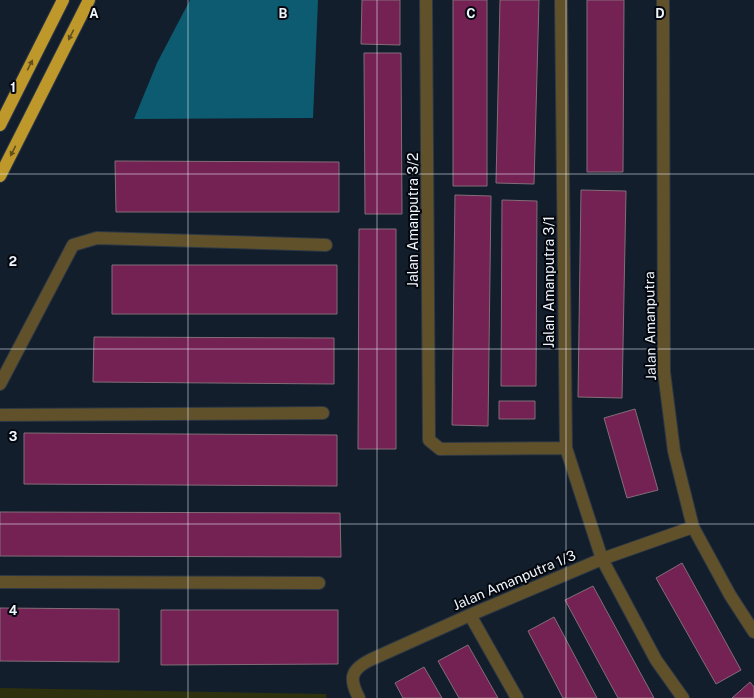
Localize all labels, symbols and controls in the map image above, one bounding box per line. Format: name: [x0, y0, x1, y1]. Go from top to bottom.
text: A: [89, 6, 99, 21]
text: B: [279, 6, 288, 21]
text: C: [466, 6, 476, 21]
text: D: [655, 6, 665, 21]
one-way arrow: [68, 29, 74, 41]
one-way arrow: [27, 59, 33, 71]
text: 1: [10, 80, 16, 95]
one-way arrow: [10, 145, 16, 157]
street label: Jalan Amanputra 3/2: [405, 153, 421, 287]
street label: Jalan Amanputra 3/1: [541, 216, 557, 348]
text: 2: [9, 254, 17, 269]
street label: Jalan Amanputra: [641, 271, 659, 381]
text: 3: [9, 429, 18, 444]
street label: Jalan Amanputra 1/3: [450, 547, 578, 613]
text: 4: [9, 603, 18, 618]

